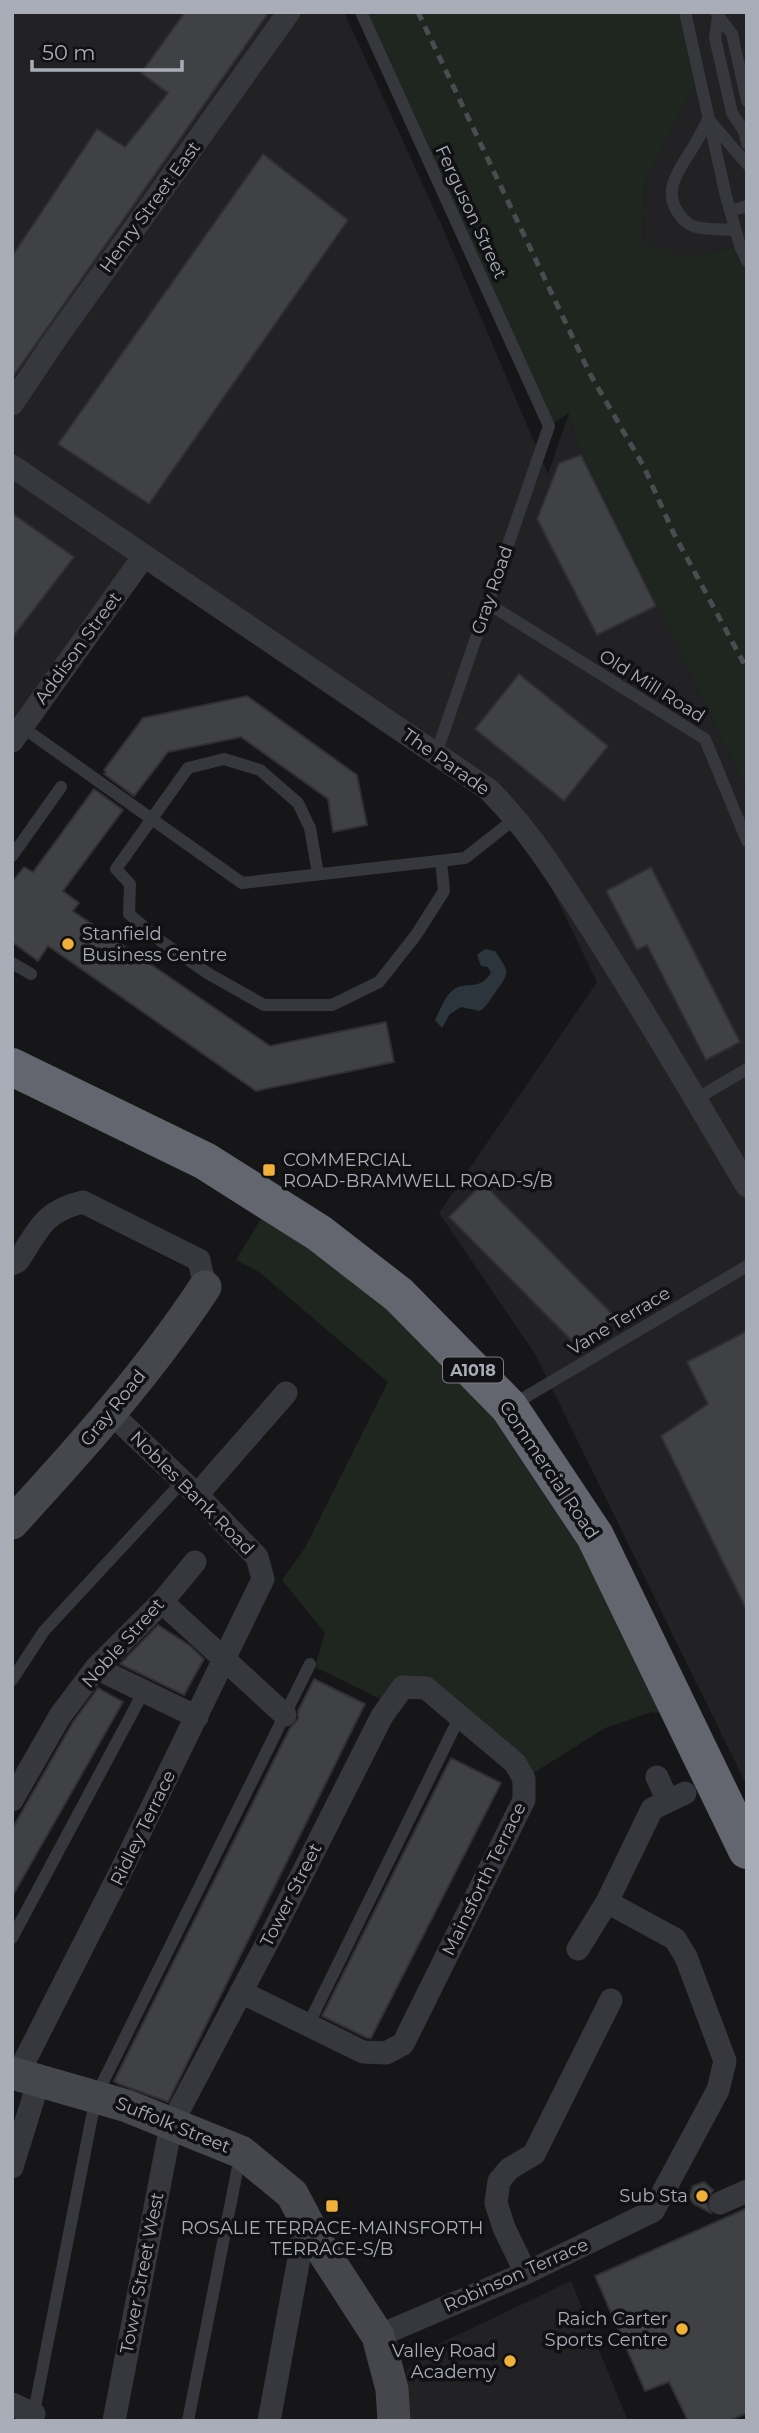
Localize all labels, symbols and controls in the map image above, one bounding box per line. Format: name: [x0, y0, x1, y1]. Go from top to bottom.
scale bar: [32, 28, 182, 72]
text: 50 m: [42, 40, 96, 65]
street label: Henry Street East: [95, 137, 205, 277]
street label: Ferguson Street: [430, 142, 512, 282]
street label: Gray Road: [467, 543, 517, 637]
street label: Addison Street: [30, 588, 126, 708]
street label: Old Mill Road: [595, 645, 709, 727]
street label: The Parade: [398, 724, 494, 800]
place label: Stanfield Business Centre: [82, 923, 227, 966]
marker: Stanfield Business Centre: [60, 936, 76, 952]
place label: COMMERCIAL ROAD-BRAMWELL ROAD-S/B: [283, 1149, 553, 1192]
marker: COMMERCIAL ROAD-BRAMWELL ROAD-S/B: [261, 1162, 277, 1178]
street label: Vane Terrace: [564, 1282, 674, 1360]
road number: A1018: [443, 1358, 503, 1382]
street label: Gray Road: [75, 1365, 151, 1451]
street label: Commercial Road: [495, 1397, 603, 1543]
street label: Nobles Bank Road: [125, 1426, 259, 1560]
street label: Noble Street: [77, 1594, 169, 1692]
street label: Ridley Terrace: [106, 1767, 180, 1889]
street label: Mainsforth Terrace: [437, 1799, 531, 1959]
street label: Tower Street: [256, 1840, 326, 1950]
street label: Suffolk Street: [113, 2092, 233, 2158]
place label: Sub Sta: [619, 2185, 688, 2207]
marker: Sub Sta: [694, 2188, 710, 2204]
street label: Tower Street West: [116, 2190, 168, 2356]
marker: ROSALIE TERRACE-MAINSFORTH TERRACE-S/B: [324, 2198, 340, 2214]
place label: ROSALIE TERRACE-MAINSFORTH TERRACE-S/B: [181, 2217, 483, 2260]
street label: Robinson Terrace: [440, 2233, 592, 2317]
place label: Raich Carter Sports Centre: [545, 2308, 668, 2351]
marker: Raich Carter Sports Centre: [674, 2321, 690, 2337]
place label: Valley Road Academy: [392, 2340, 496, 2383]
marker: Valley Road Academy: [502, 2353, 518, 2369]

